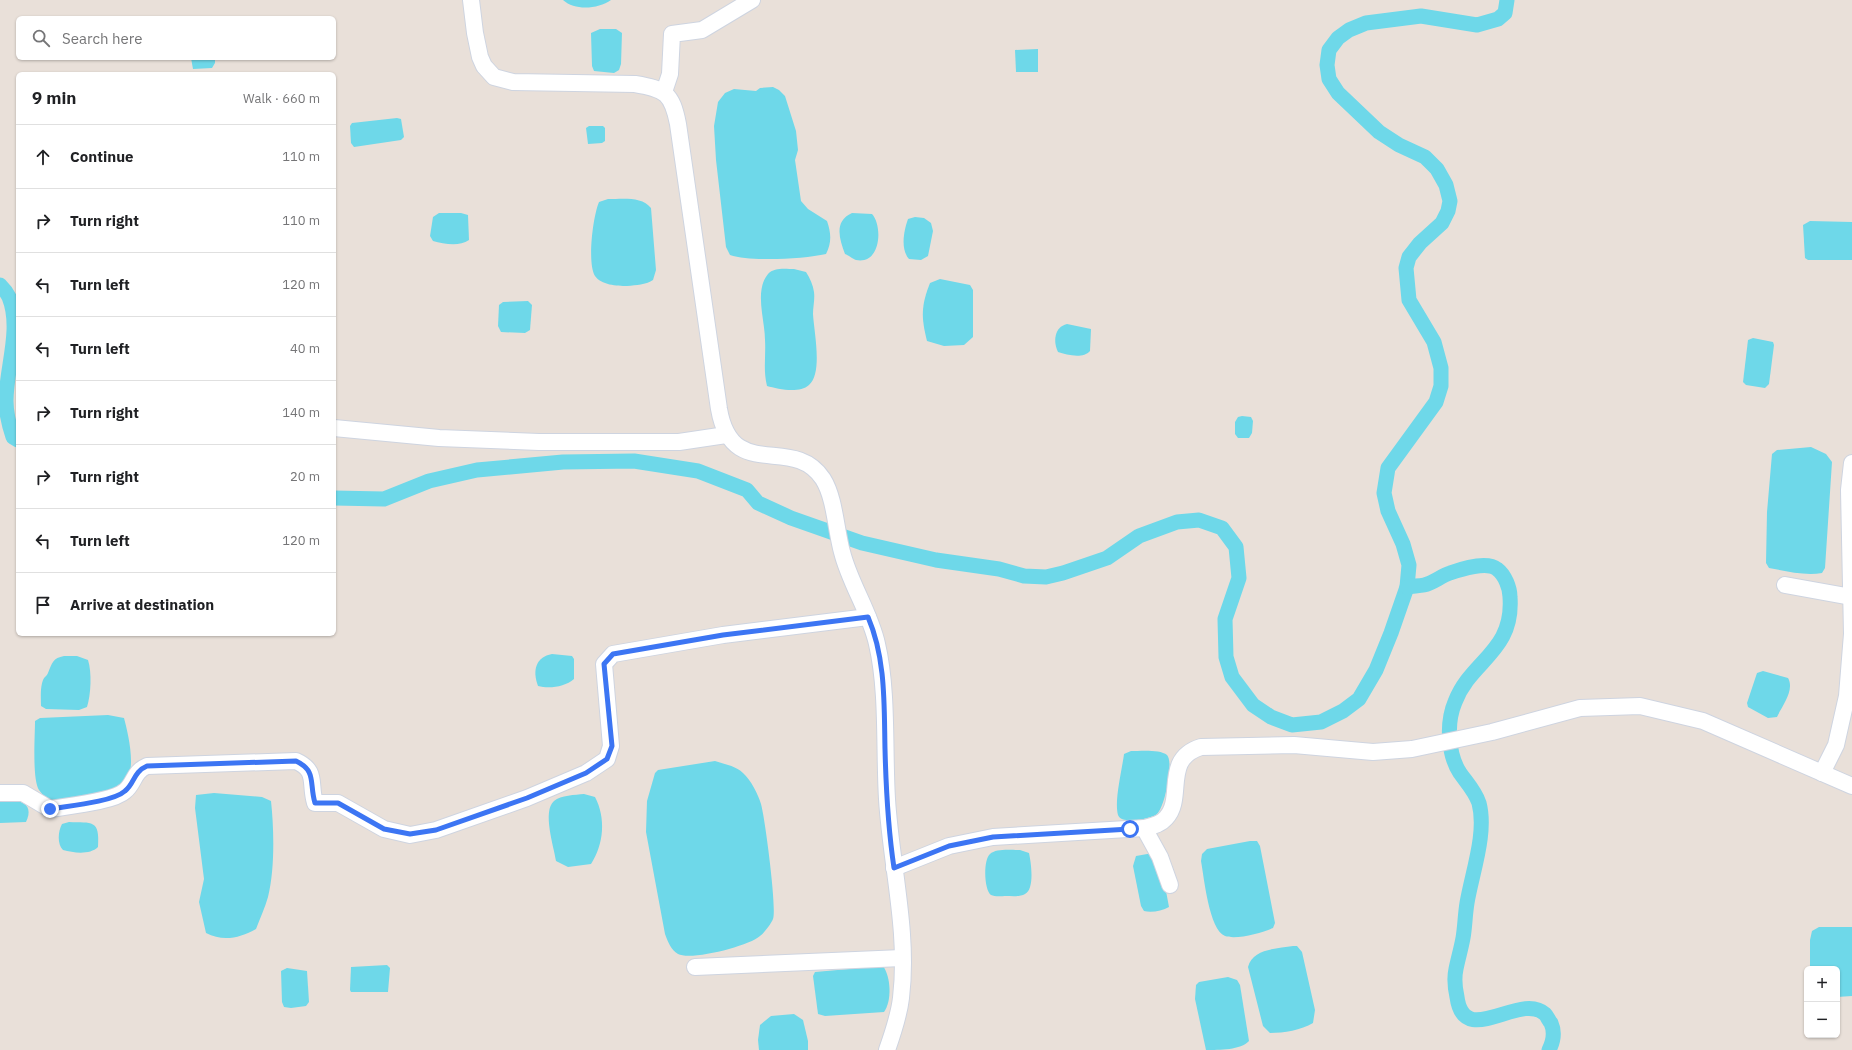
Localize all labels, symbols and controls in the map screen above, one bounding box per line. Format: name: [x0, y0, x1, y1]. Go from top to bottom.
search box: [16, 16, 336, 60]
icon: search: [30, 27, 52, 49]
text: Search here: [62, 29, 142, 48]
text: 9 min: [32, 87, 76, 109]
text: Walk · 660 m: [243, 90, 320, 107]
icon: ahead: [32, 146, 54, 168]
text: Continue: [70, 147, 134, 166]
text: 110 m: [282, 148, 320, 165]
icon: right: [32, 210, 54, 232]
text: Turn right: [70, 211, 139, 230]
text: 110 m: [282, 212, 320, 229]
icon: left: [32, 274, 54, 296]
text: Turn left: [70, 275, 130, 294]
text: 120 m: [282, 276, 320, 293]
icon: left: [32, 338, 54, 360]
text: Turn left: [70, 339, 130, 358]
text: 40 m: [290, 340, 320, 357]
icon: right: [32, 402, 54, 424]
text: Turn right: [70, 403, 139, 422]
text: 140 m: [282, 404, 320, 421]
icon: right: [32, 466, 54, 488]
text: Turn right: [70, 467, 139, 486]
text: 20 m: [290, 468, 320, 485]
icon: left: [32, 530, 54, 552]
text: Turn left: [70, 531, 130, 550]
text: 120 m: [282, 532, 320, 549]
icon: arrive: [32, 594, 54, 616]
text: Arrive at destination: [70, 595, 214, 614]
route end: [41, 800, 59, 818]
route start: [1121, 820, 1139, 838]
map controls: [1804, 966, 1840, 1038]
button: +: [1804, 966, 1840, 1002]
button: −: [1804, 1002, 1840, 1038]

